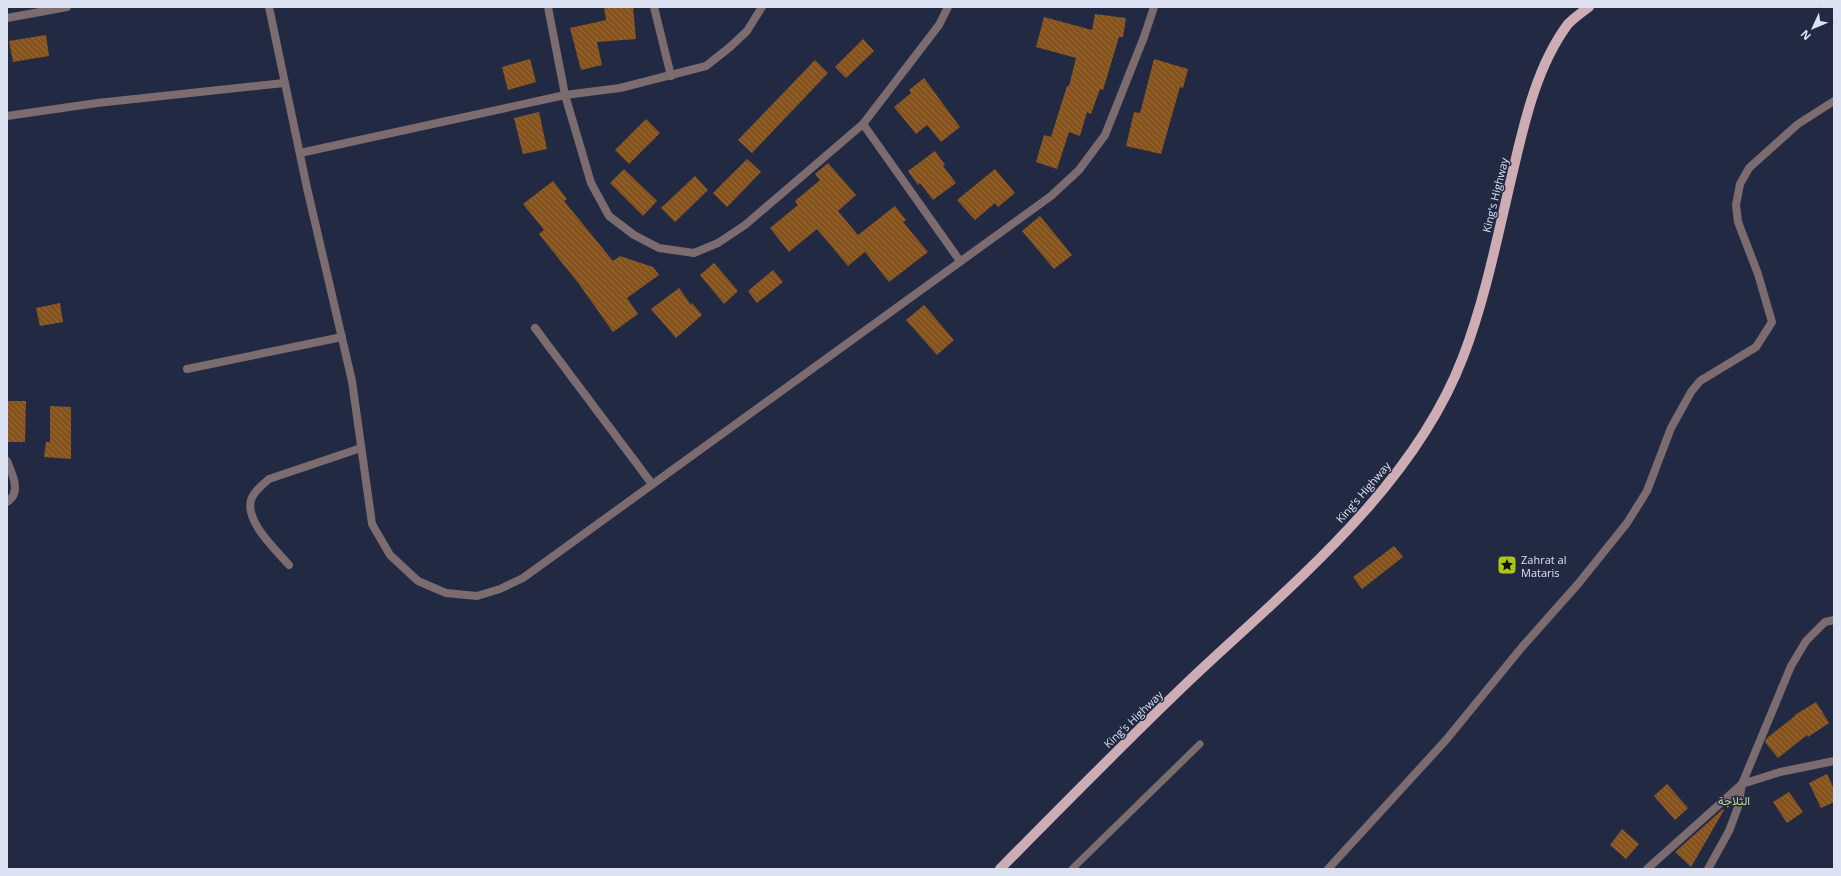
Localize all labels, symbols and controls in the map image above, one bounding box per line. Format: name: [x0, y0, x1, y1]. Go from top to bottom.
north arrow: [1793, 8, 1833, 48]
text: N: [1797, 27, 1814, 44]
street label: King's Highway: [1478, 156, 1512, 234]
street label: King's Highway: [1332, 458, 1394, 526]
place label: Zahrat al Mataris: [1521, 552, 1566, 580]
place icon: Zahrat al Mataris: [1496, 554, 1518, 576]
street label: King's Highway: [1100, 687, 1166, 751]
district label: الثلاجة: [1718, 792, 1750, 809]

